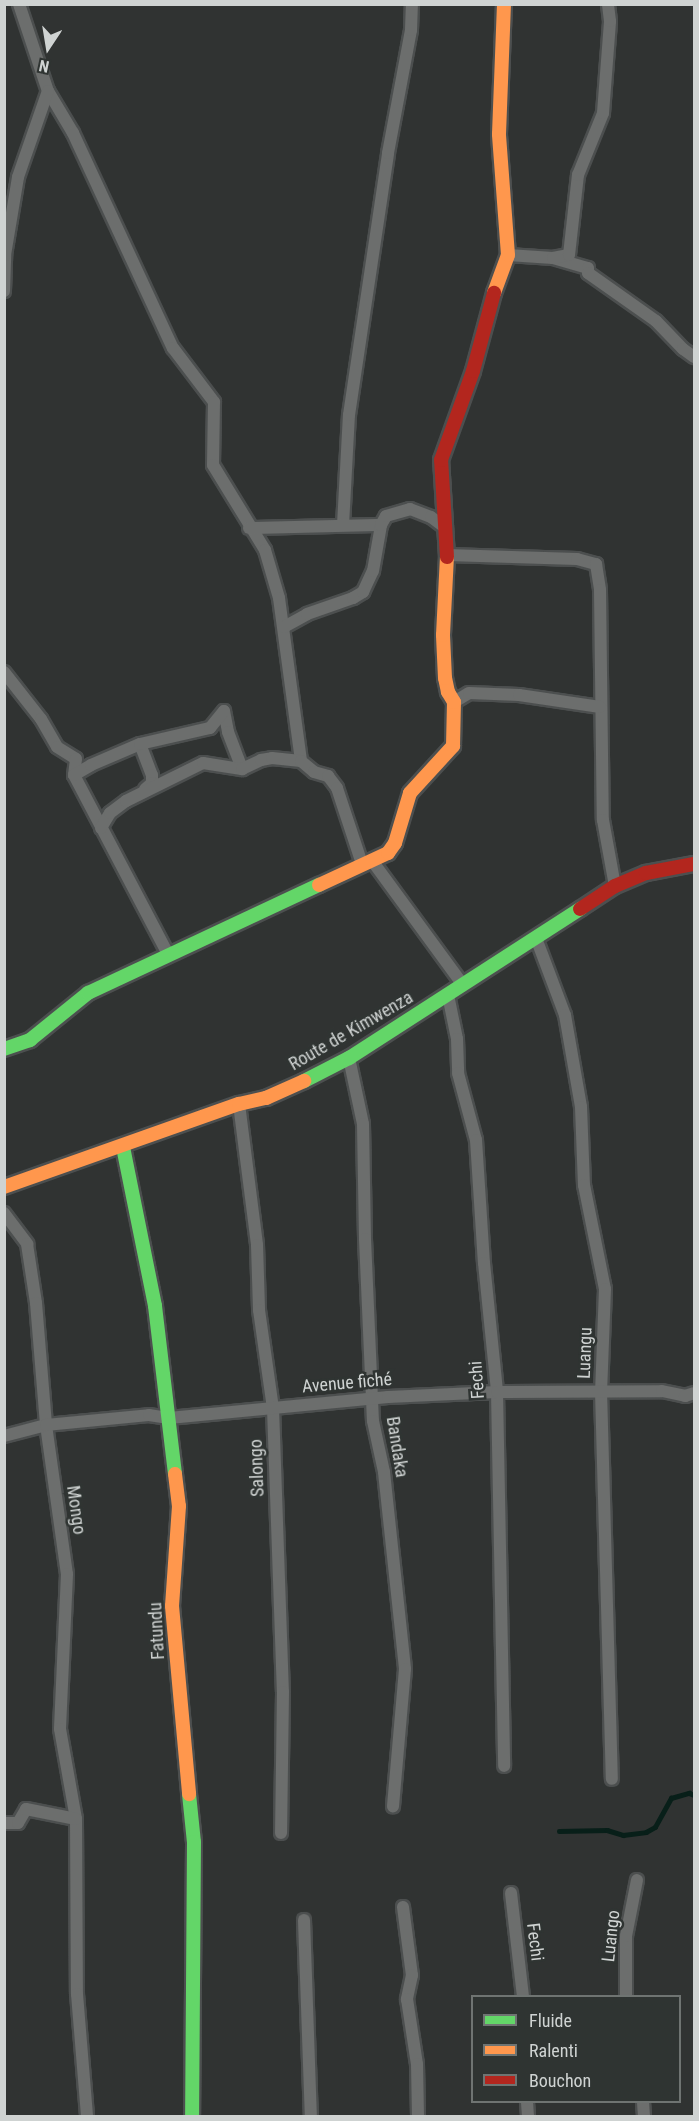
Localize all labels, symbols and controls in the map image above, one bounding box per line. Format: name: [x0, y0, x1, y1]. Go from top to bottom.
north arrow: [18, 18, 78, 78]
text: N: [37, 56, 51, 76]
street label: Route de Kimwenza: [285, 987, 417, 1075]
street label: Luangu: [573, 1327, 597, 1379]
street label: Fechi: [465, 1360, 489, 1400]
street label: Avenue fiché: [301, 1368, 393, 1398]
street label: Bandaka: [382, 1415, 412, 1479]
street label: Salongo: [245, 1439, 269, 1497]
street label: Mongo: [62, 1484, 90, 1536]
street label: Fatundu: [145, 1602, 169, 1660]
street label: Luango: [598, 1909, 624, 1963]
street label: Fechi: [522, 1922, 548, 1962]
legend: [471, 1995, 681, 2103]
text: Fluide: [529, 2010, 572, 2031]
text: Ralenti: [529, 2040, 578, 2061]
text: Bouchon: [529, 2070, 591, 2091]

